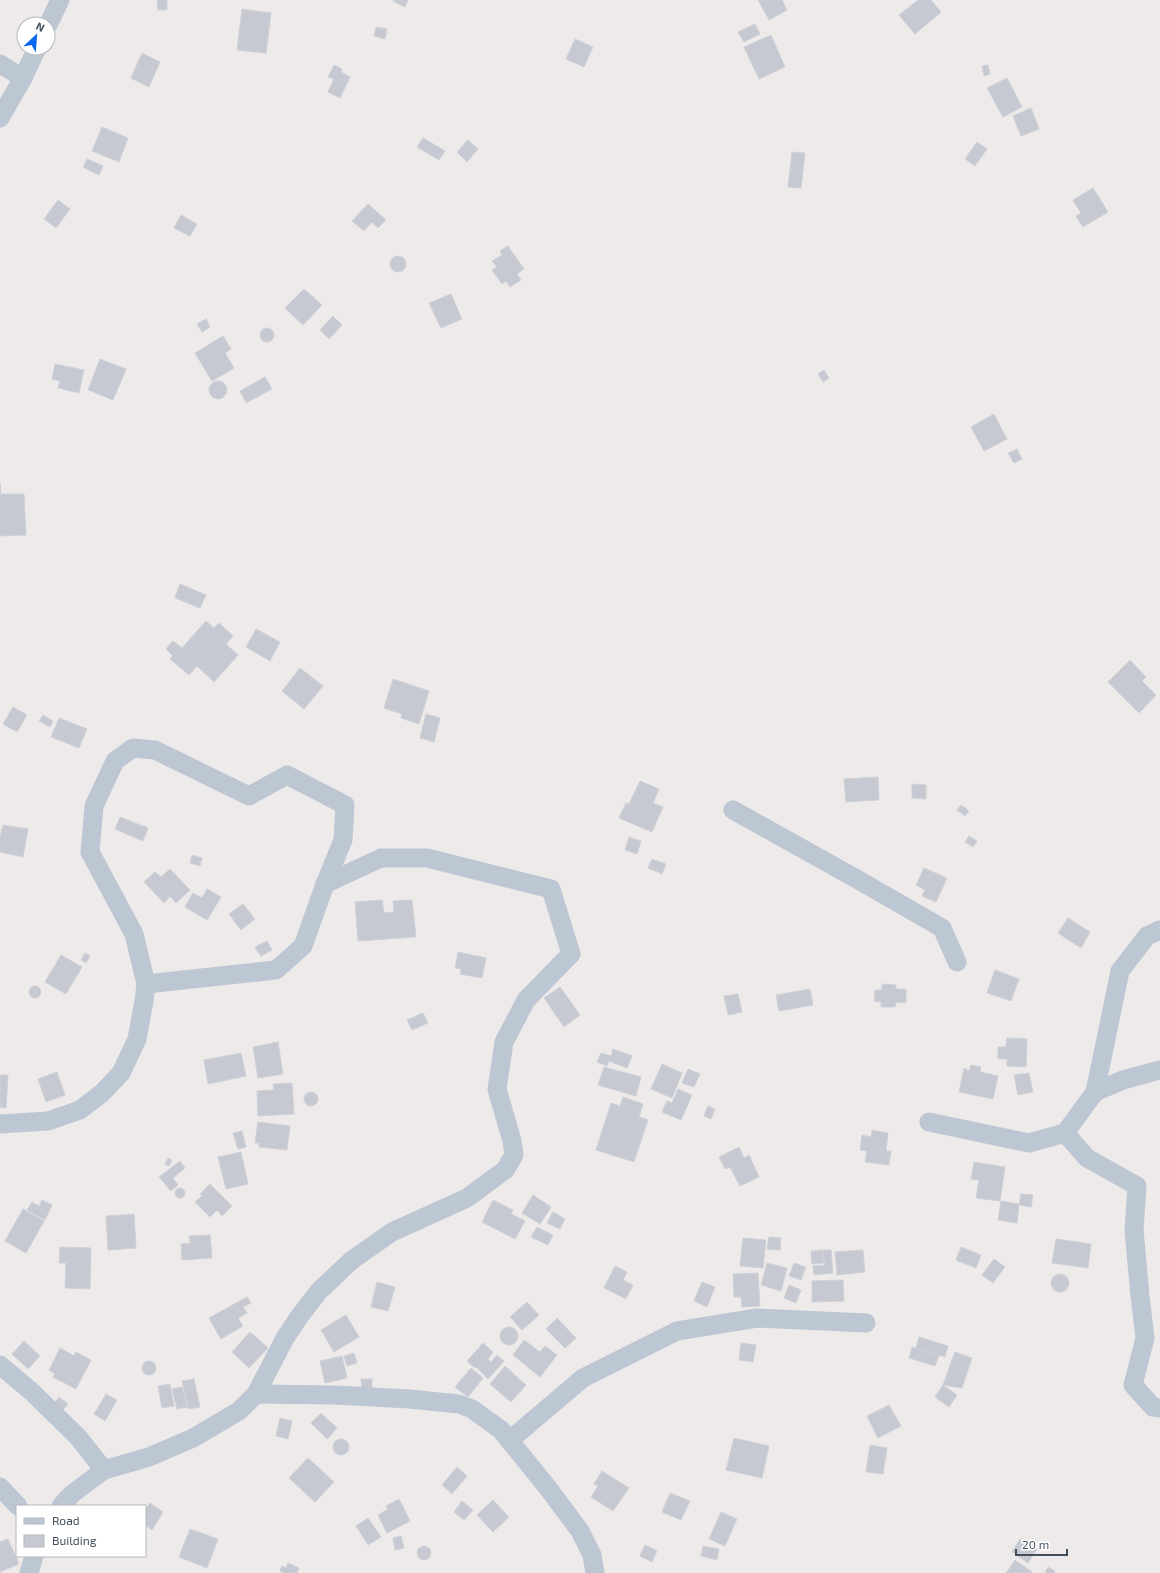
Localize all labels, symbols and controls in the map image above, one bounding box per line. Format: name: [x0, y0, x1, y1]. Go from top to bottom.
north arrow: [16, 16, 56, 56]
text: N: [34, 19, 47, 34]
legend: [16, 1505, 146, 1557]
text: Road: [52, 1513, 80, 1527]
scale bar: [1016, 1531, 1067, 1557]
text: Building: [52, 1533, 97, 1547]
text: 20 m: [1022, 1537, 1049, 1551]

